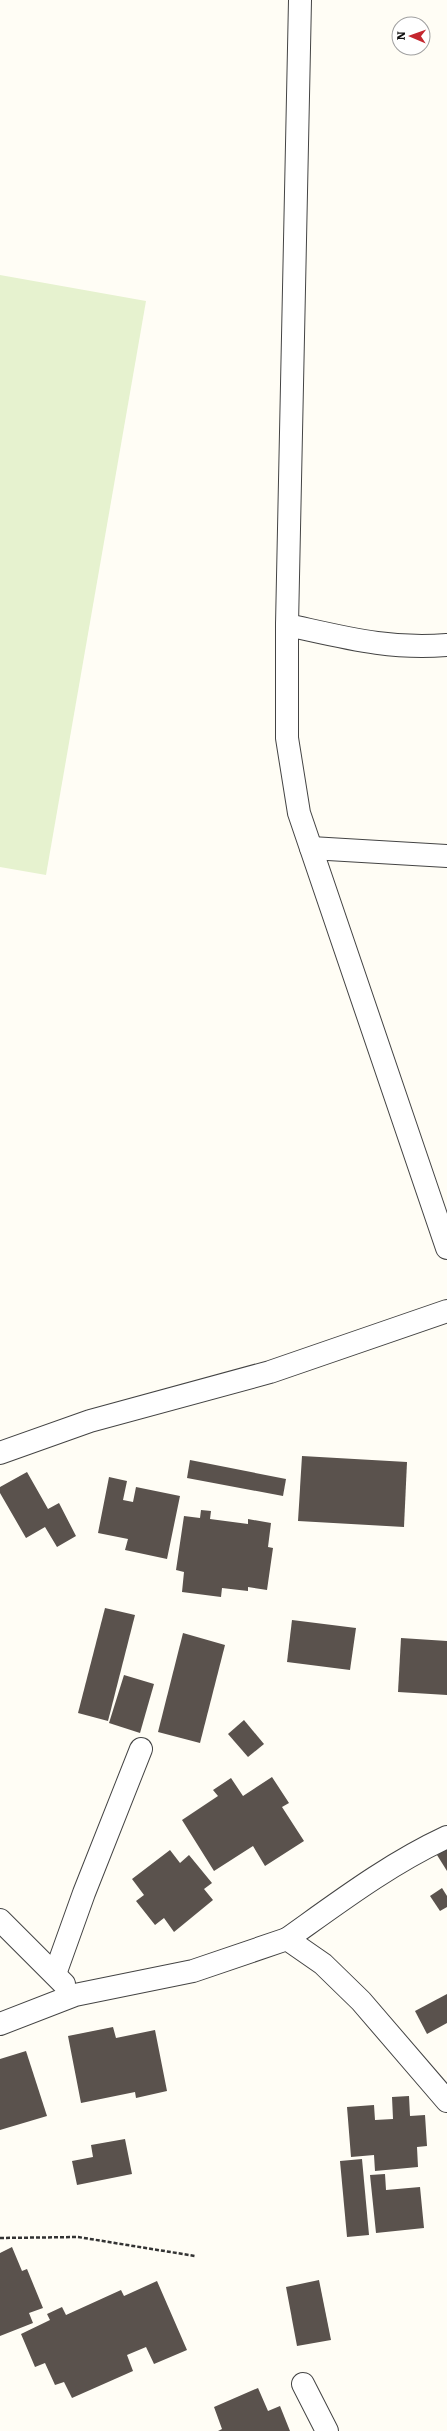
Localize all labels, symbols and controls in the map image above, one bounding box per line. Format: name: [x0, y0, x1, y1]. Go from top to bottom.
north arrow: [391, 16, 431, 56]
text: N: [392, 31, 408, 41]

